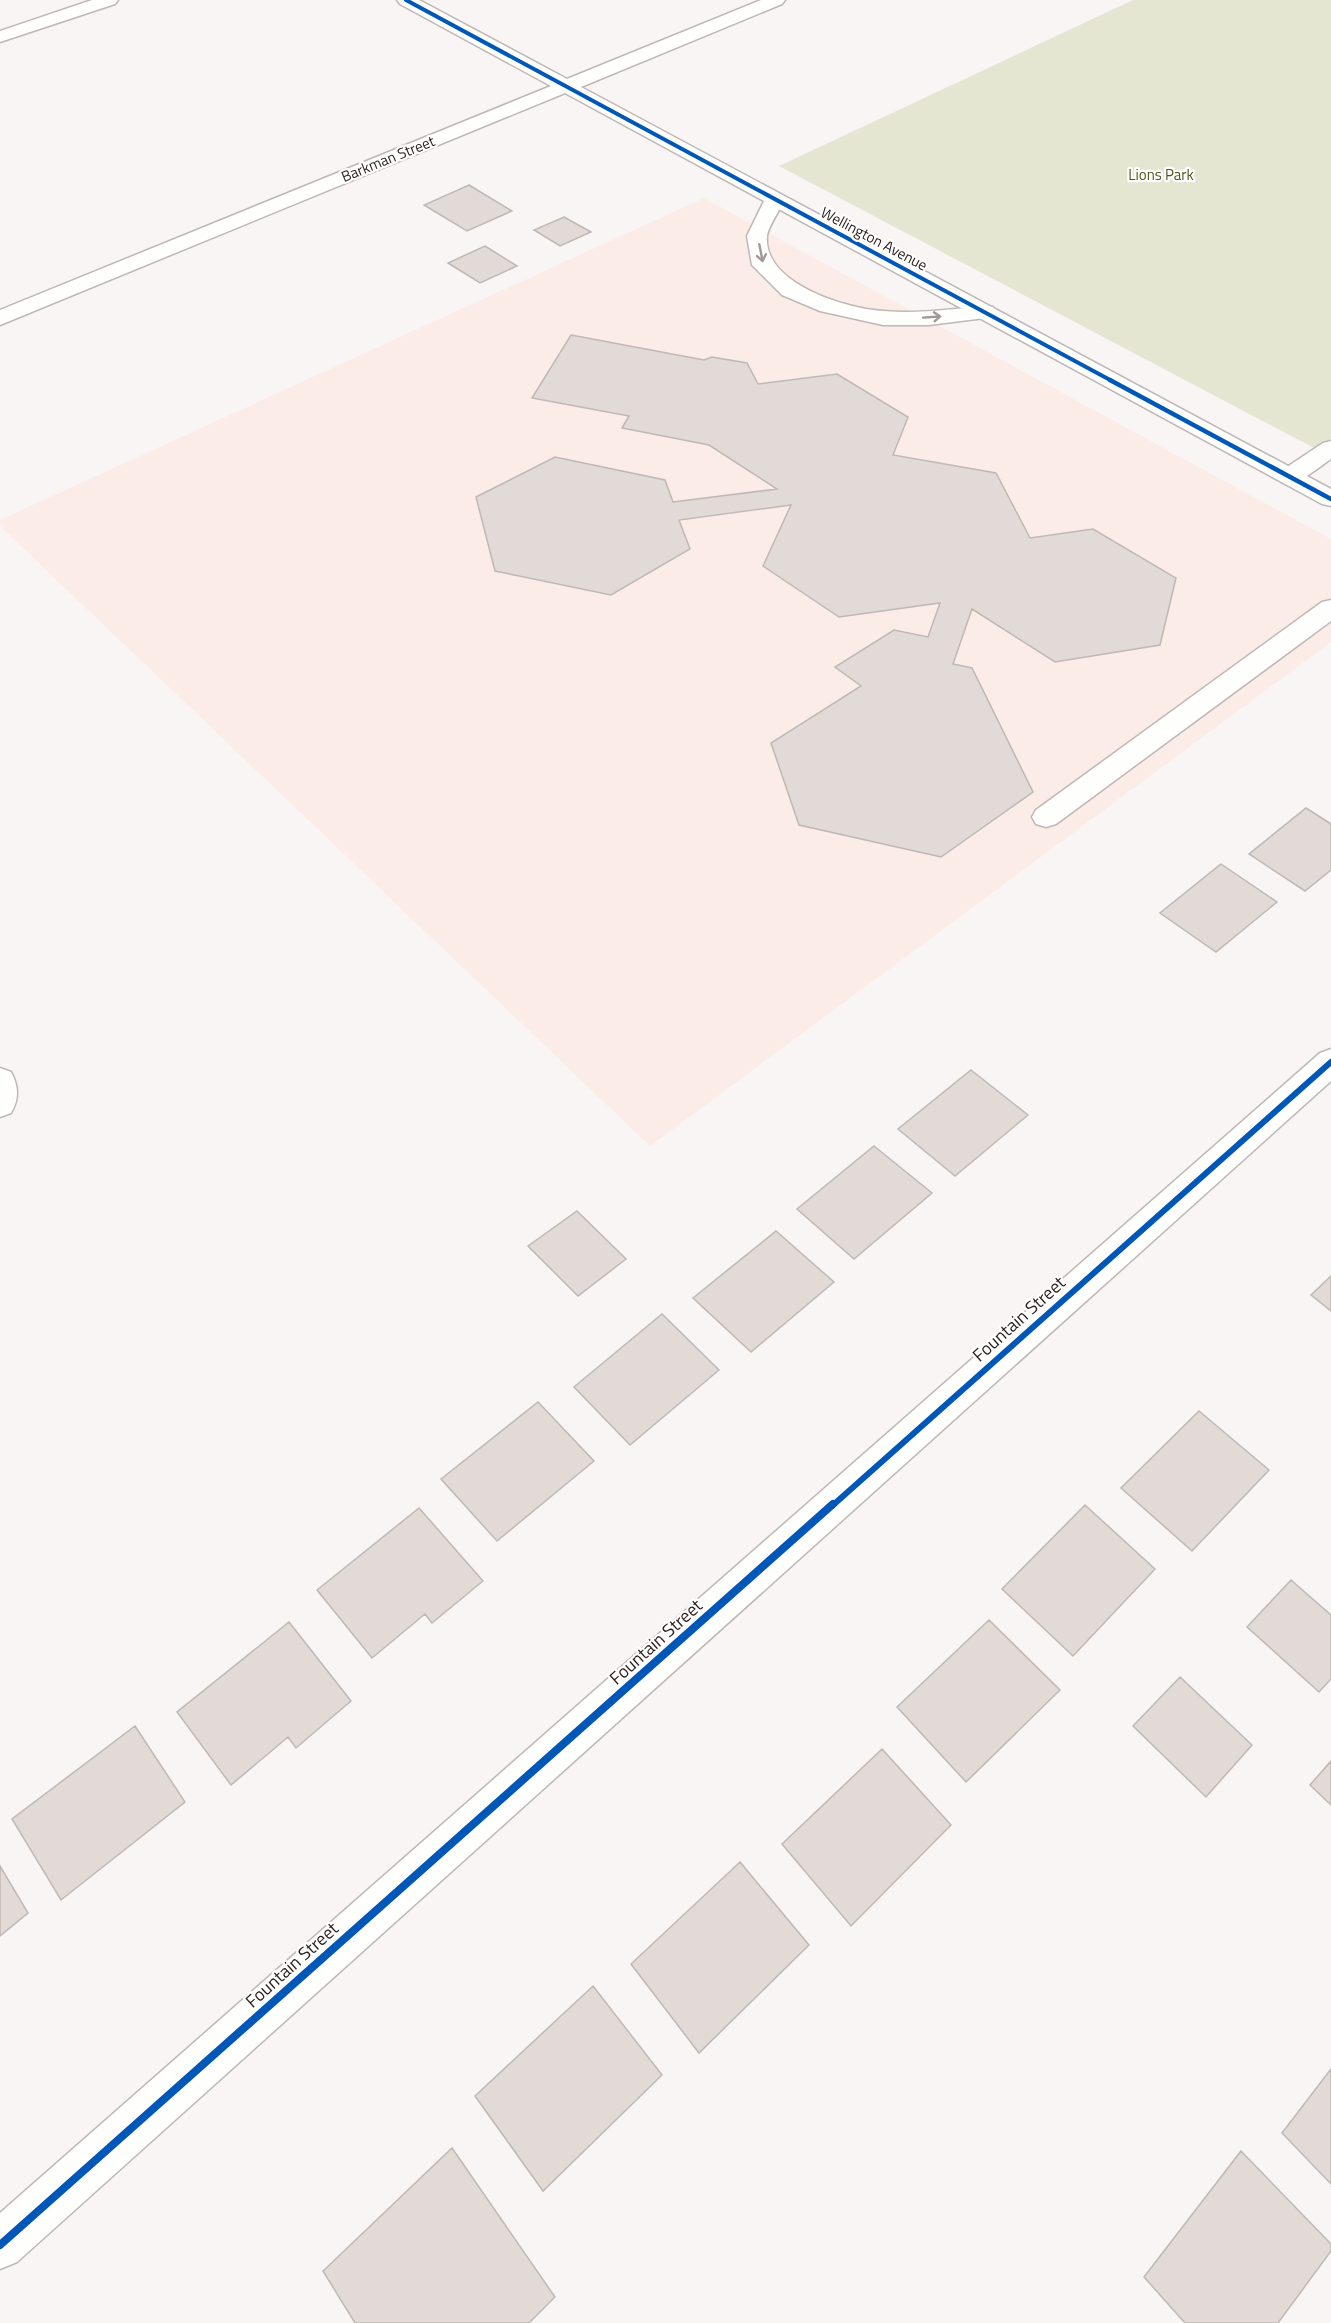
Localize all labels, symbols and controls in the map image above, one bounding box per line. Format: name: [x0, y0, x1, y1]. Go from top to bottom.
street label: Barkman Street: [338, 129, 439, 188]
park label: Lions Park: [1128, 163, 1194, 186]
street label: Wellington Avenue: [817, 201, 932, 276]
one-way arrow: [756, 243, 767, 262]
one-way arrow: [921, 312, 941, 323]
street label: Fountain Street: [966, 1269, 1072, 1368]
street label: Fountain Street: [603, 1592, 709, 1691]
street label: Fountain Street: [239, 1915, 345, 2014]

